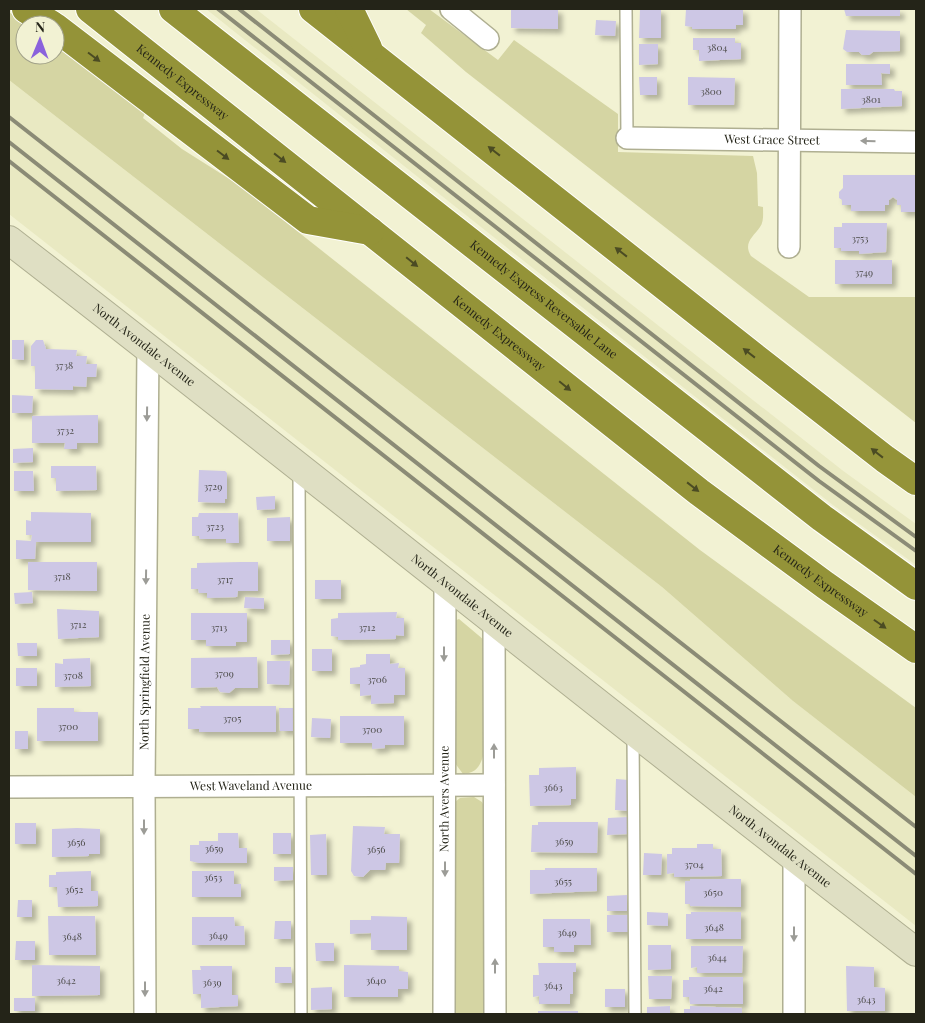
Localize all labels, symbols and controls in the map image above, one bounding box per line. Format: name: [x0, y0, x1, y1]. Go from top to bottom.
north arrow: [15, 15, 65, 65]
text: N: [35, 17, 45, 36]
street label: Kennedy Expressway: [134, 40, 233, 123]
house number: 3804: [707, 40, 727, 54]
one-way arrow: [87, 51, 100, 62]
house number: 3800: [700, 84, 722, 98]
house number: 3801: [861, 92, 881, 106]
street label: West Grace Street: [723, 130, 821, 148]
one-way arrow: [859, 137, 875, 145]
one-way arrow: [487, 146, 501, 156]
one-way arrow: [216, 150, 230, 160]
one-way arrow: [273, 152, 286, 163]
house number: 3753: [851, 231, 869, 245]
street label: Kennedy Express Reversable Lane: [467, 236, 621, 362]
one-way arrow: [614, 247, 628, 257]
one-way arrow: [405, 257, 418, 268]
house number: 3749: [855, 265, 873, 279]
street label: Kennedy Expressway: [450, 291, 549, 374]
street label: North Avondale Avenue: [90, 299, 199, 389]
one-way arrow: [742, 347, 755, 358]
house number: 3738: [55, 358, 73, 372]
one-way arrow: [558, 381, 571, 392]
one-way arrow: [143, 407, 151, 423]
house number: 3732: [56, 423, 74, 437]
one-way arrow: [870, 448, 883, 458]
house number: 3729: [204, 479, 222, 493]
one-way arrow: [686, 481, 699, 492]
house number: 3723: [206, 519, 224, 533]
street label: Kennedy Expressway: [770, 540, 872, 620]
street label: North Avondale Avenue: [408, 550, 517, 640]
house number: 3718: [53, 569, 71, 583]
one-way arrow: [142, 569, 150, 585]
house number: 3717: [217, 572, 233, 586]
street label: North Springfield Avenue: [135, 614, 153, 750]
house number: 3712: [69, 617, 87, 631]
one-way arrow: [874, 619, 887, 629]
house number: 3713: [211, 620, 228, 634]
house number: 3712: [358, 620, 376, 634]
one-way arrow: [440, 646, 448, 662]
house number: 3709: [214, 666, 234, 680]
house number: 3708: [63, 668, 83, 682]
house number: 3706: [367, 672, 387, 686]
house number: 3705: [223, 711, 241, 725]
house number: 3700: [58, 719, 78, 733]
house number: 3700: [362, 722, 382, 736]
one-way arrow: [490, 742, 498, 758]
street label: North Avers Avenue: [435, 746, 452, 852]
street label: West Waveland Avenue: [189, 777, 312, 793]
house number: 3663: [543, 780, 563, 794]
street label: North Avondale Avenue: [726, 801, 835, 891]
one-way arrow: [140, 819, 148, 835]
house number: 3659: [555, 834, 573, 848]
house number: 3656: [67, 835, 86, 849]
house number: 3659: [205, 841, 223, 855]
house number: 3656: [367, 842, 386, 856]
house number: 3704: [684, 857, 704, 871]
one-way arrow: [441, 861, 449, 877]
house number: 3653: [204, 870, 223, 884]
house number: 3655: [554, 874, 572, 888]
house number: 3652: [65, 882, 84, 896]
house number: 3650: [703, 885, 723, 899]
house number: 3648: [704, 920, 724, 934]
house number: 3649: [557, 925, 577, 939]
one-way arrow: [790, 926, 798, 942]
house number: 3649: [208, 928, 228, 942]
house number: 3648: [62, 929, 82, 943]
house number: 3644: [707, 950, 727, 964]
one-way arrow: [491, 957, 499, 973]
house number: 3642: [56, 973, 76, 987]
house number: 3640: [366, 973, 386, 987]
house number: 3639: [202, 975, 222, 989]
house number: 3643: [544, 978, 563, 992]
house number: 3642: [703, 981, 723, 995]
one-way arrow: [141, 982, 149, 998]
house number: 3643: [857, 992, 876, 1006]

